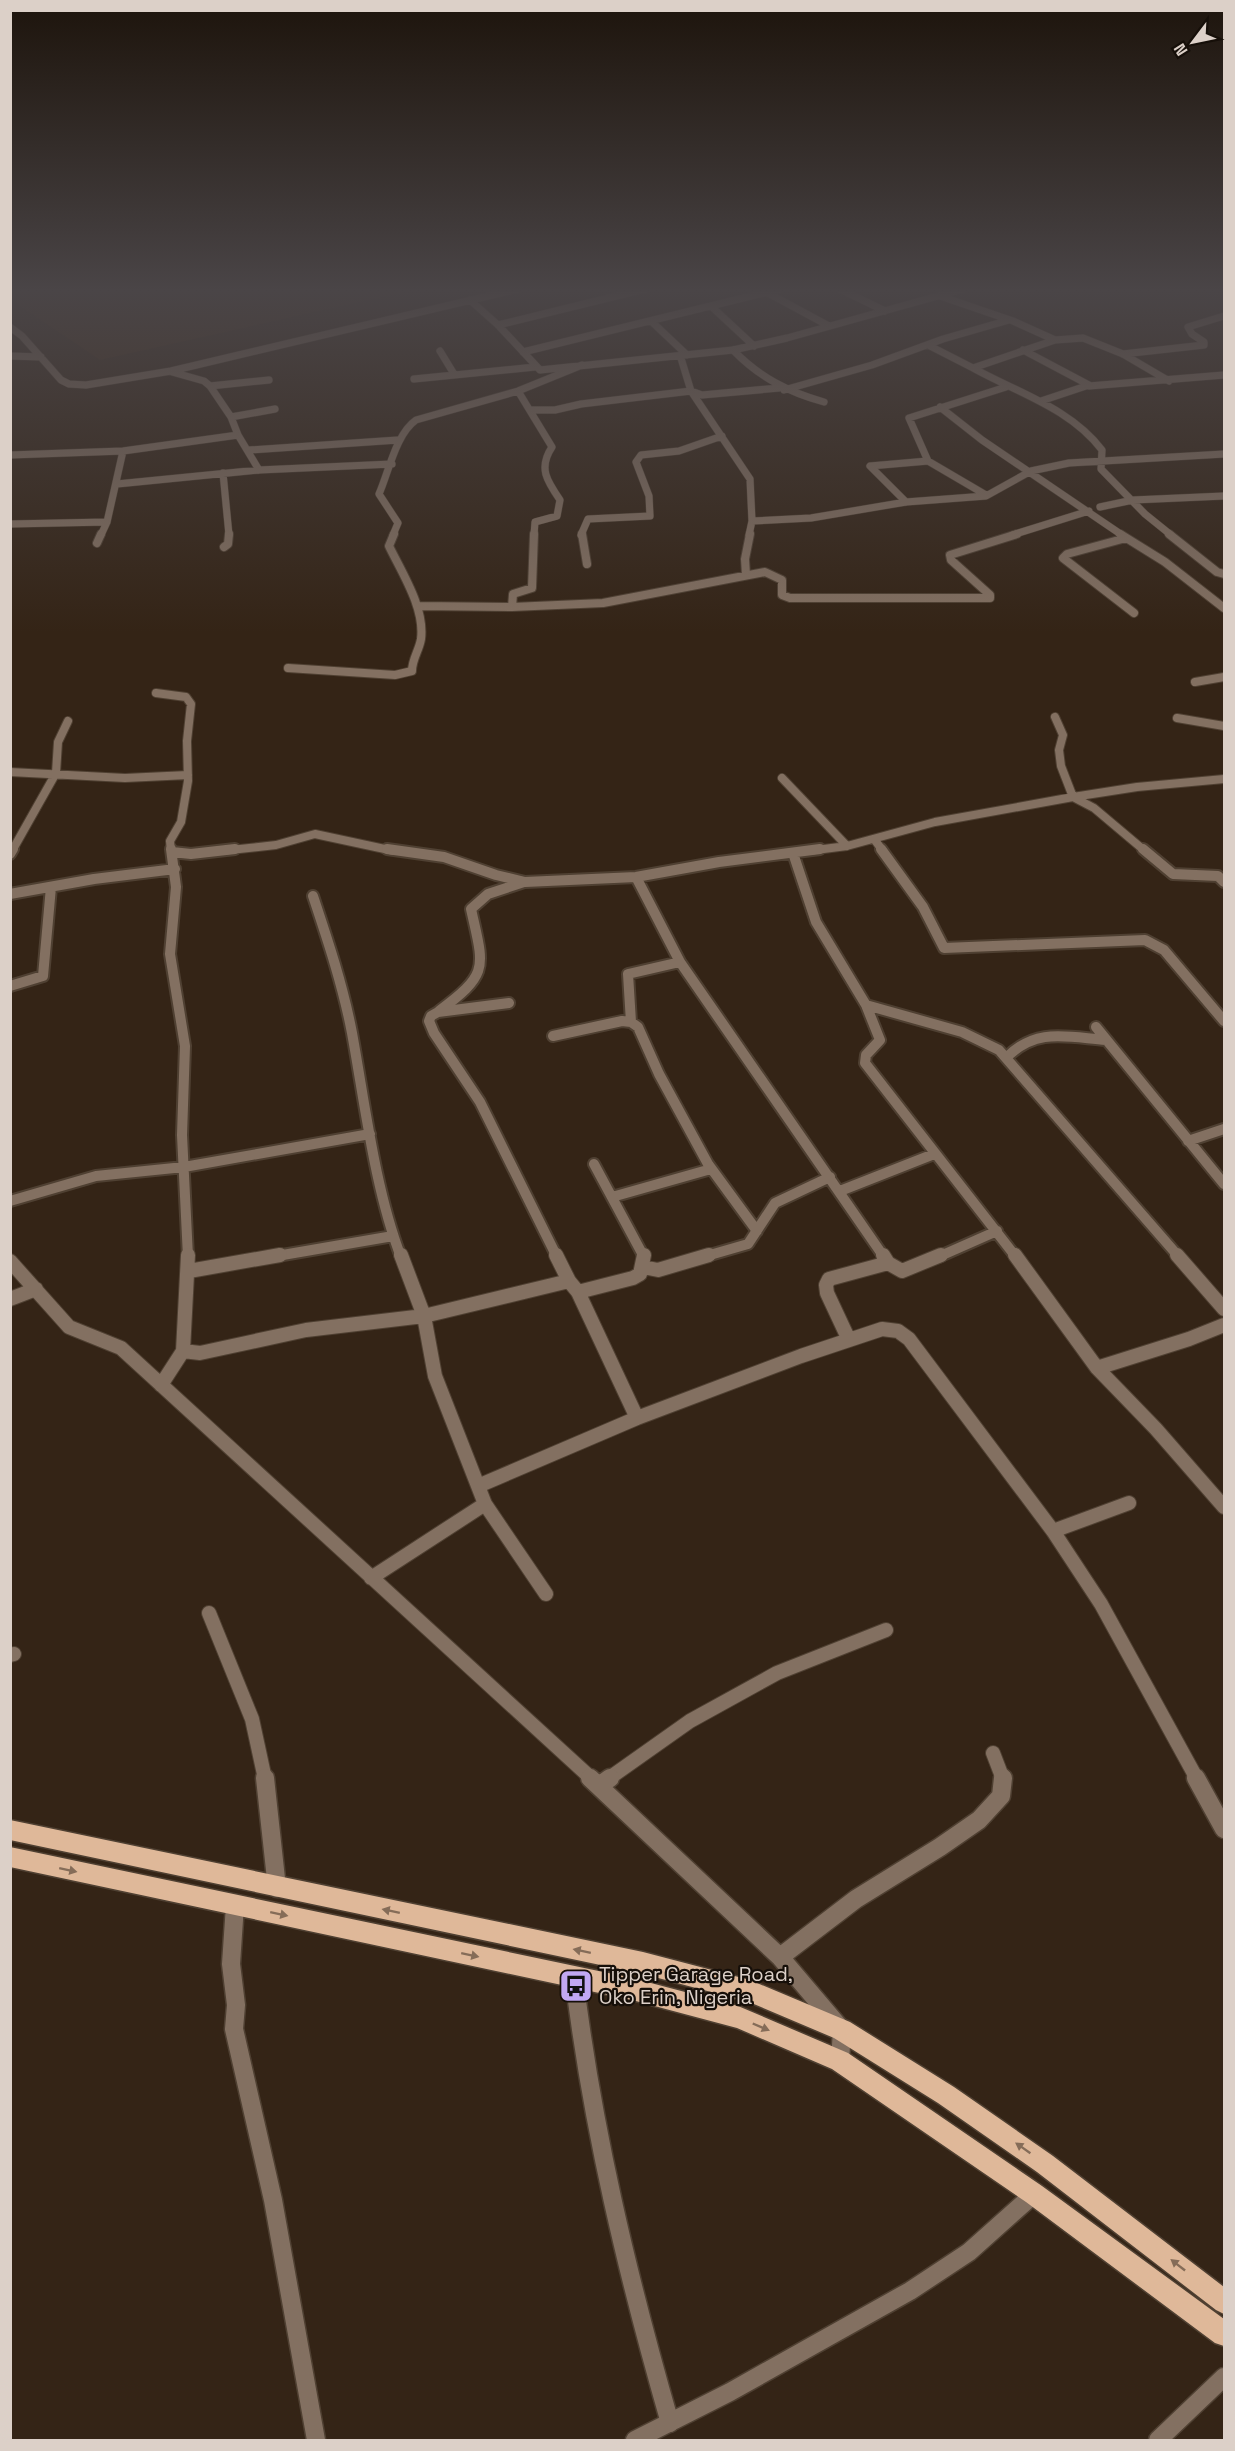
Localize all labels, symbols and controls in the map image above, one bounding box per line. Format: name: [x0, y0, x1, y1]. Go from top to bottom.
north arrow: [1163, 12, 1223, 72]
text: N: [1169, 40, 1192, 60]
one-way arrow: [58, 1865, 77, 1875]
one-way arrow: [381, 1906, 400, 1916]
one-way arrow: [270, 1910, 288, 1920]
one-way arrow: [572, 1946, 591, 1955]
one-way arrow: [461, 1951, 480, 1960]
place label: Tipper Garage Road, Oko Erin, Nigeria: [599, 1961, 793, 2010]
bus stop icon: Tipper Garage Road, Oko Erin, Nigeria: [558, 1968, 594, 2004]
one-way arrow: [752, 2022, 770, 2032]
one-way arrow: [1015, 2142, 1031, 2154]
one-way arrow: [1171, 2260, 1186, 2272]

